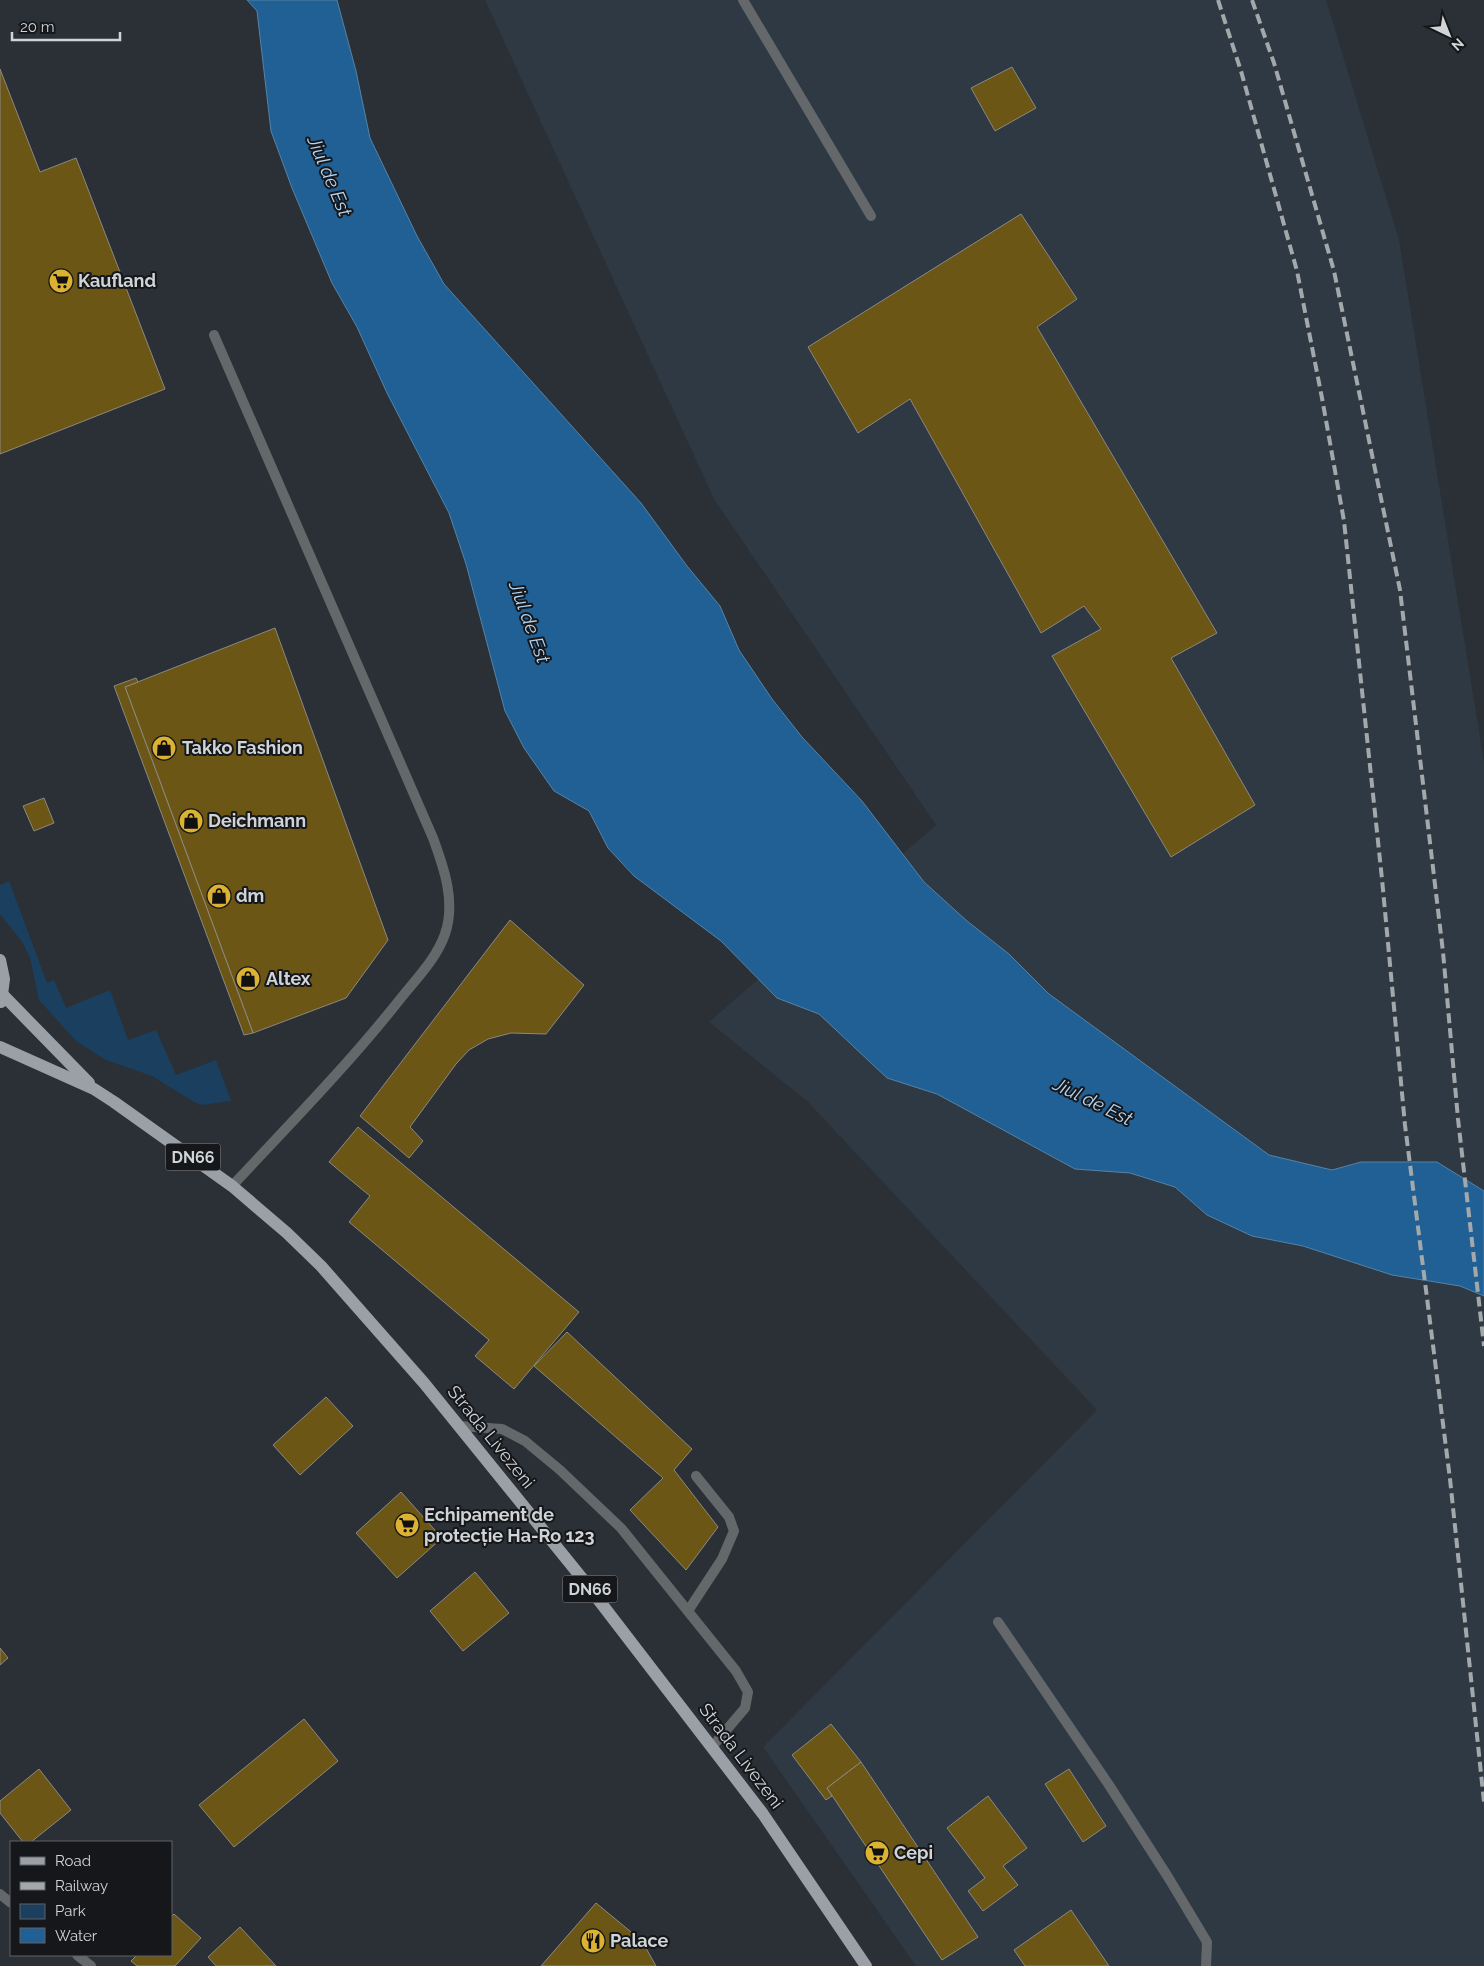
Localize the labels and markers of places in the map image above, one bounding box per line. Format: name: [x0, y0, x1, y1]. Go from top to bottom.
supermarket icon: Kaufland: [48, 268, 74, 294]
place label: Kaufland: [78, 270, 156, 291]
shop icon: Takko Fashion: [151, 735, 177, 761]
place label: Takko Fashion: [182, 737, 303, 758]
shop icon: Deichmann: [178, 808, 204, 834]
place label: Deichmann: [208, 810, 306, 831]
shop icon: dm: [206, 883, 232, 909]
place label: dm: [236, 885, 264, 906]
shop icon: Altex: [235, 966, 261, 992]
place label: Altex: [266, 968, 311, 989]
place label: Echipament de protecție Ha-Ro 123: [424, 1504, 594, 1546]
supermarket icon: Echipament de protecție Ha-Ro 123: [394, 1512, 420, 1538]
supermarket icon: Cepi: [864, 1840, 890, 1866]
place label: Cepi: [894, 1842, 933, 1863]
restaurant icon: Palace: [580, 1928, 606, 1954]
place label: Palace: [610, 1930, 669, 1951]

